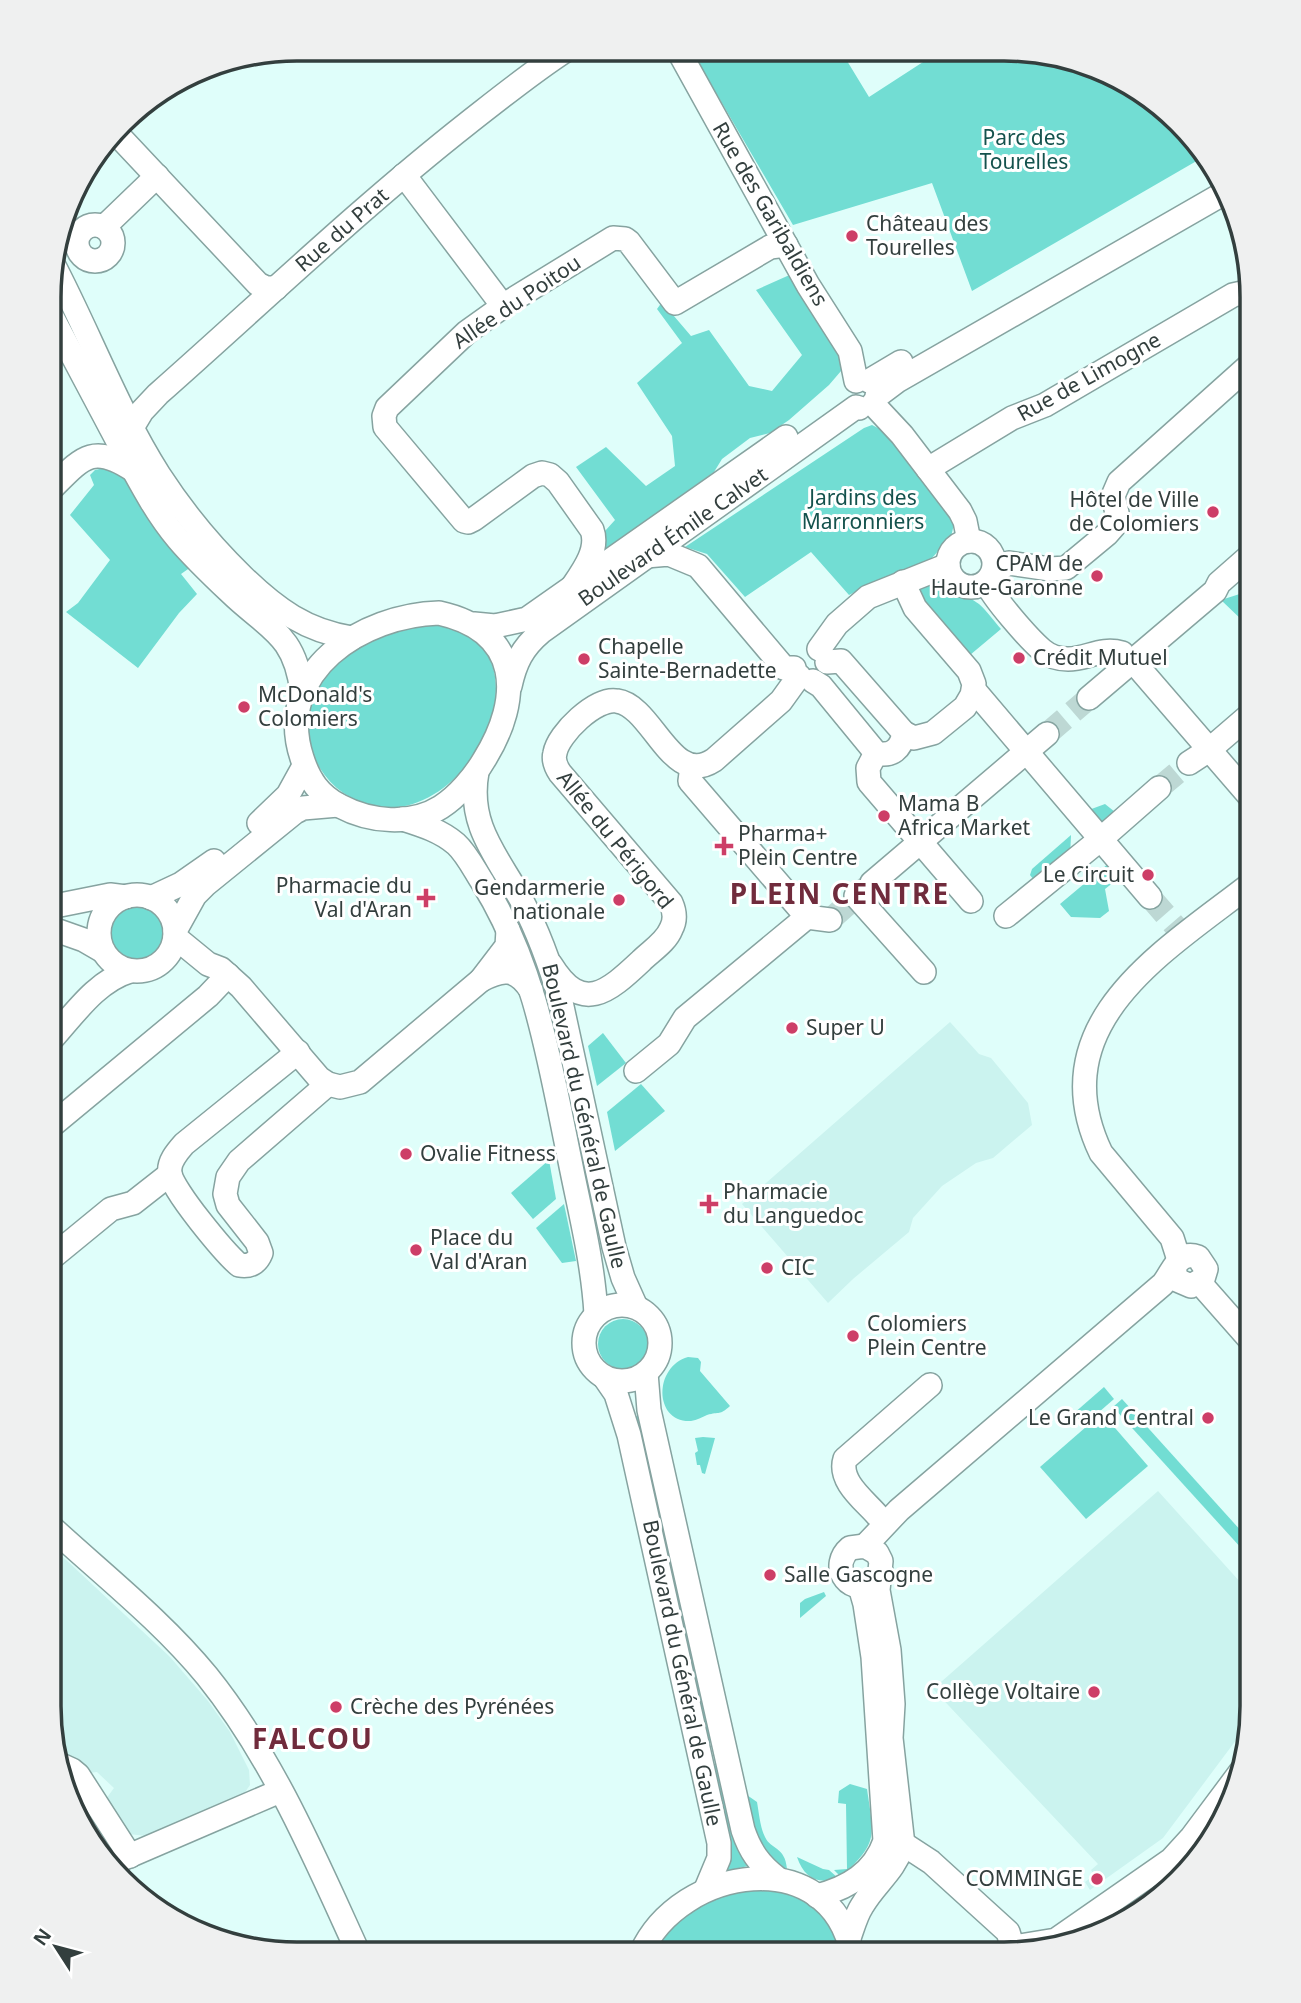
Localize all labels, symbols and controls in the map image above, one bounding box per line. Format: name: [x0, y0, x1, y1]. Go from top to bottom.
street label: Rue des Garibaldiens: [707, 116, 835, 311]
park label: Parc des Tourelles: [980, 123, 1068, 175]
street label: Rue du Prat: [289, 181, 394, 278]
place label: Château des Tourelles: [866, 209, 989, 261]
marker: Château des Tourelles: [844, 228, 860, 244]
street label: Allée du Poitou: [447, 248, 586, 354]
street label: Rue de Limogne: [1012, 325, 1165, 427]
street label: Boulevard Émile Calvet: [572, 460, 773, 612]
park label: Jardins des Marronniers: [802, 483, 924, 535]
place label: Hôtel de Ville de Colomiers: [1069, 485, 1199, 537]
marker: Hôtel de Ville de Colomiers: [1205, 504, 1221, 520]
place label: CPAM de Haute-Garonne: [931, 549, 1083, 601]
marker: CPAM de Haute-Garonne: [1089, 568, 1105, 584]
place label: Chapelle Sainte-Bernadette: [598, 632, 777, 684]
place label: Crédit Mutuel: [1033, 643, 1168, 671]
marker: Crédit Mutuel: [1011, 650, 1027, 666]
marker: Chapelle Sainte-Bernadette: [576, 651, 592, 667]
place label: McDonald's Colomiers: [258, 680, 372, 732]
marker: McDonald's Colomiers: [236, 699, 252, 715]
street label: Allée du Périgord: [551, 764, 680, 914]
place label: Mama B Africa Market: [898, 789, 1031, 841]
marker: Mama B Africa Market: [876, 808, 892, 824]
place label: Pharma+ Plein Centre: [738, 819, 858, 871]
marker: Pharma+ Plein Centre: [716, 838, 732, 854]
place label: Le Circuit: [1043, 860, 1134, 888]
marker: Le Circuit: [1140, 867, 1156, 883]
place label: Pharmacie du Val d'Aran: [276, 871, 412, 923]
place label: Gendarmerie nationale: [474, 873, 605, 925]
district label: PLEIN CENTRE: [730, 874, 950, 912]
marker: Pharmacie du Val d'Aran: [418, 890, 434, 906]
marker: Gendarmerie nationale: [611, 892, 627, 908]
street label: Boulevard du Général de Gaulle: [536, 960, 634, 1271]
place label: Super U: [806, 1013, 885, 1041]
marker: Super U: [784, 1020, 800, 1036]
place label: Ovalie Fitness: [420, 1139, 556, 1167]
marker: Ovalie Fitness: [398, 1146, 414, 1162]
place label: Pharmacie du Languedoc: [723, 1177, 864, 1229]
marker: Pharmacie du Languedoc: [701, 1196, 717, 1212]
place label: Place du Val d'Aran: [430, 1223, 527, 1275]
marker: Place du Val d'Aran: [408, 1242, 424, 1258]
place label: CIC: [781, 1253, 815, 1281]
marker: CIC: [759, 1260, 775, 1276]
place label: Colomiers Plein Centre: [867, 1309, 987, 1361]
marker: Colomiers Plein Centre: [845, 1328, 861, 1344]
place label: Le Grand Central: [1028, 1403, 1194, 1431]
marker: Le Grand Central: [1200, 1410, 1216, 1426]
street label: Boulevard du Général de Gaulle: [637, 1517, 729, 1829]
place label: Salle Gascogne: [784, 1560, 933, 1588]
marker: Salle Gascogne: [762, 1567, 778, 1583]
place label: Collège Voltaire: [926, 1677, 1080, 1705]
marker: Collège Voltaire: [1086, 1684, 1102, 1700]
place label: Crèche des Pyrénées: [350, 1692, 554, 1720]
marker: Crèche des Pyrénées: [328, 1699, 344, 1715]
district label: FALCOU: [252, 1719, 374, 1757]
place label: COMMINGE: [966, 1864, 1083, 1892]
marker: COMMINGE: [1089, 1871, 1105, 1887]
north arrow: [21, 1912, 91, 1982]
text: N: [27, 1923, 57, 1951]

